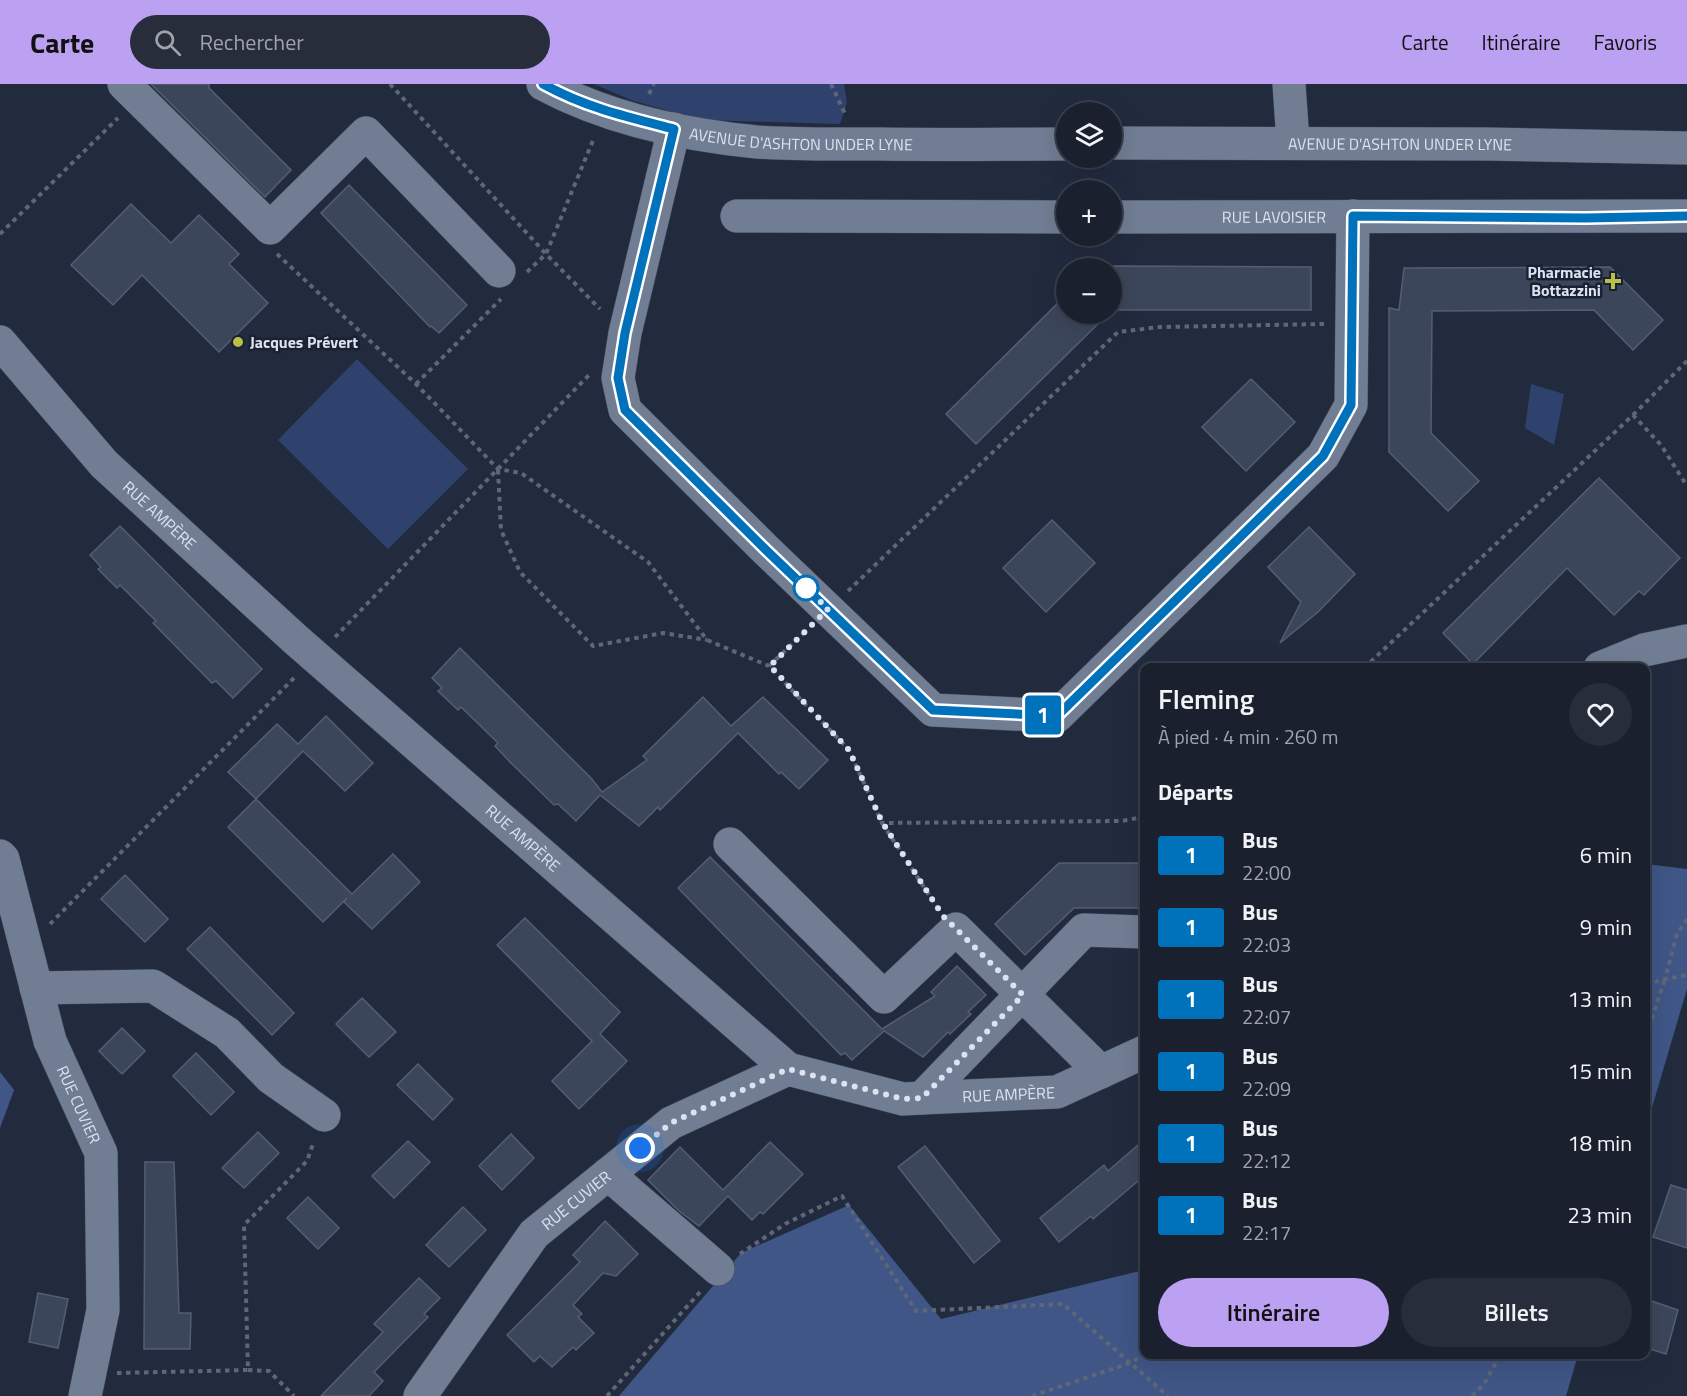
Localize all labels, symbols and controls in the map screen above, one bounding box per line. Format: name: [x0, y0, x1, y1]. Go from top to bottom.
search box: [130, 15, 550, 69]
text: Carte: [30, 21, 94, 64]
text: Rechercher: [199, 25, 304, 59]
icon: search: [151, 26, 184, 59]
text: Carte: [1401, 26, 1449, 58]
text: Itinéraire: [1482, 26, 1561, 58]
text: Favoris: [1594, 26, 1657, 58]
map controls: [1056, 102, 1122, 324]
button: layers: [1056, 102, 1122, 168]
street label: AVENUE D'ASHTON UNDER LYNE: [687, 121, 913, 156]
street label: AVENUE D'ASHTON UNDER LYNE: [1288, 131, 1512, 157]
button: +: [1056, 180, 1122, 246]
street label: RUE LAVOISIER: [1222, 205, 1326, 229]
button: −: [1056, 258, 1122, 324]
place label: Pharmacie Bottazzini: [1528, 260, 1601, 302]
marker: Pharmacie Bottazzini: [1606, 274, 1620, 288]
place label: Jacques Prévert: [250, 330, 358, 354]
marker: Jacques Prévert: [231, 335, 245, 349]
street label: RUE AMPÈRE: [118, 475, 202, 555]
unlabelled marker: [793, 575, 819, 601]
text: Fleming: [1158, 677, 1254, 720]
button: heart: [1569, 683, 1632, 746]
line badge: 1: [1024, 696, 1062, 734]
text: 1: [1037, 699, 1049, 731]
text: À pied · 4 min · 260 m: [1158, 721, 1338, 752]
text: Départs: [1158, 775, 1233, 809]
street label: RUE AMPÈRE: [480, 798, 566, 878]
text: Bus: [1242, 823, 1278, 857]
text: 6 min: [1580, 838, 1632, 872]
text: 1: [1185, 839, 1197, 871]
text: 22:00: [1242, 857, 1291, 888]
text: Bus: [1242, 895, 1278, 929]
text: 9 min: [1580, 910, 1632, 944]
text: 1: [1185, 911, 1197, 943]
text: 22:03: [1242, 929, 1291, 960]
text: Bus: [1242, 967, 1278, 1001]
text: 13 min: [1567, 982, 1632, 1016]
text: 1: [1185, 983, 1197, 1015]
text: 22:07: [1242, 1001, 1291, 1032]
text: Bus: [1242, 1039, 1278, 1073]
text: 15 min: [1567, 1054, 1632, 1088]
text: 1: [1185, 1055, 1197, 1087]
street label: RUE CUVIER: [51, 1062, 107, 1148]
text: 22:09: [1242, 1073, 1291, 1104]
street label: RUE AMPÈRE: [962, 1080, 1055, 1108]
text: Bus: [1242, 1111, 1278, 1145]
text: 18 min: [1567, 1126, 1632, 1160]
text: 1: [1185, 1127, 1197, 1159]
your location: [625, 1133, 655, 1163]
text: 22:12: [1242, 1145, 1291, 1176]
street label: RUE CUVIER: [536, 1164, 616, 1236]
text: Bus: [1242, 1183, 1278, 1217]
text: 23 min: [1567, 1198, 1632, 1232]
text: 1: [1185, 1199, 1197, 1231]
text: 22:17: [1242, 1217, 1291, 1248]
button: Itinéraire: [1158, 1278, 1389, 1347]
button: Billets: [1401, 1278, 1632, 1347]

